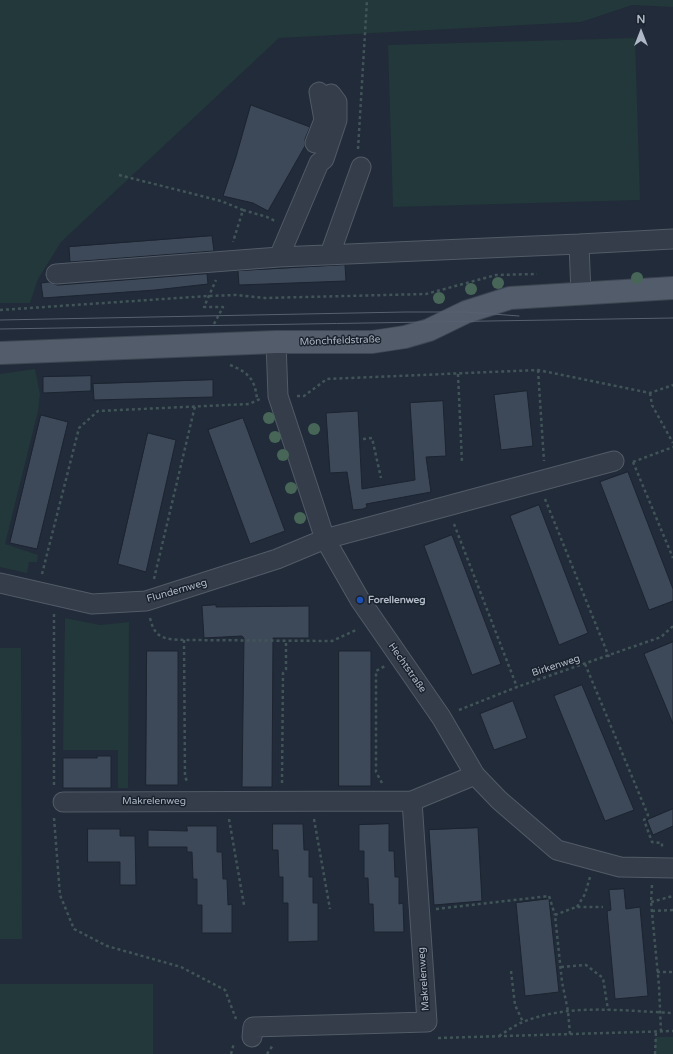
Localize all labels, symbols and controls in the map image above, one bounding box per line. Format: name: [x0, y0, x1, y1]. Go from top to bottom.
north arrow: [621, 12, 661, 52]
text: N: [637, 13, 645, 26]
street label: Mönchfeldstraße: [299, 334, 381, 348]
street label: Flundernweg: [145, 577, 209, 605]
place label: Forellenweg: [368, 594, 426, 606]
marker: Forellenweg: [355, 595, 365, 605]
street label: Hechtstraße: [385, 641, 429, 695]
street label: Birkenweg: [530, 653, 582, 679]
street label: Makrelenweg: [122, 795, 186, 807]
street label: Makrelenweg: [416, 947, 432, 1011]

